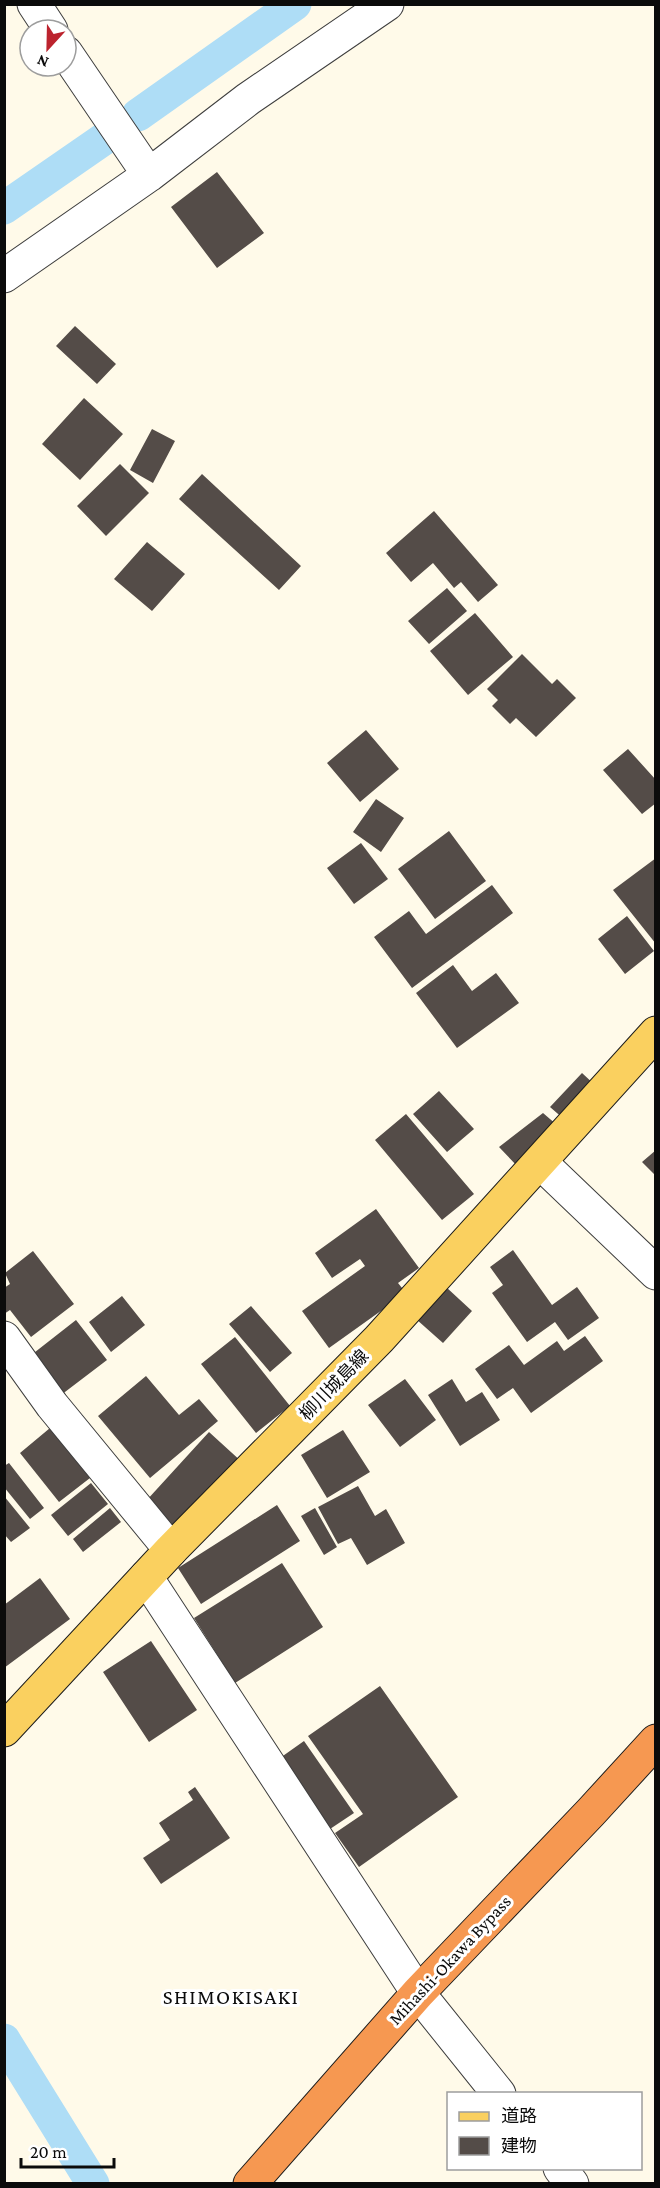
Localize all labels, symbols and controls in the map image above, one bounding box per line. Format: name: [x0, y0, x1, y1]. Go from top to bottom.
north arrow: [18, 18, 78, 78]
text: N: [34, 51, 51, 71]
street label: 柳川城島線: [296, 1346, 372, 1424]
street label: Mihashi-Okawa Bypass: [385, 1891, 515, 2029]
district label: SHIMOKISAKI: [163, 1985, 299, 2009]
legend: [447, 2092, 642, 2170]
text: 道路: [501, 2106, 537, 2126]
scale bar: [21, 2131, 114, 2169]
text: 建物: [501, 2136, 537, 2156]
text: 20 m: [30, 2142, 67, 2162]

